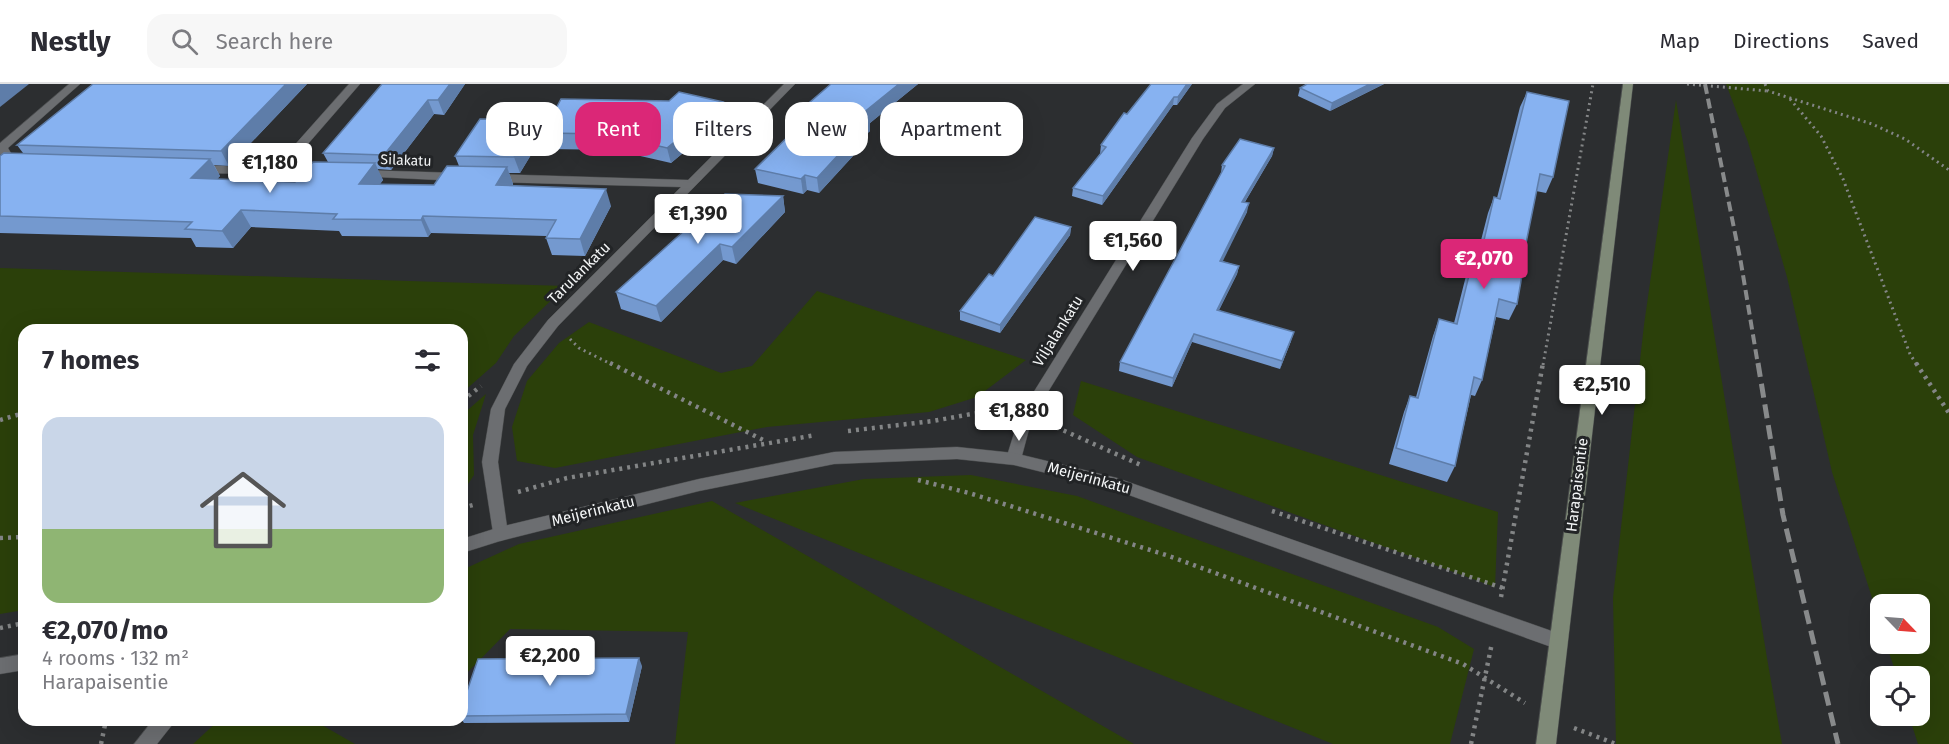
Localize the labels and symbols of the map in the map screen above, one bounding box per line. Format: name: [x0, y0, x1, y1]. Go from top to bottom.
pin: €1,180: [221, 143, 319, 194]
street label: Silakatu: [380, 151, 432, 170]
pin: €1,390: [649, 194, 747, 245]
pin: €1,560: [1084, 221, 1182, 272]
street label: Tarulankatu: [544, 238, 614, 308]
pin: €2,070: [1435, 239, 1533, 290]
street label: Viljalankatu: [1029, 292, 1087, 370]
pin: €2,510: [1553, 365, 1651, 416]
pin: €1,880: [970, 391, 1068, 442]
street label: Harapaisentie: [1562, 437, 1592, 533]
street label: Meijerinkatu: [1046, 458, 1132, 498]
street label: Meijerinkatu: [550, 492, 636, 530]
north arrow: [1870, 594, 1930, 654]
pin: €2,200: [501, 636, 599, 687]

